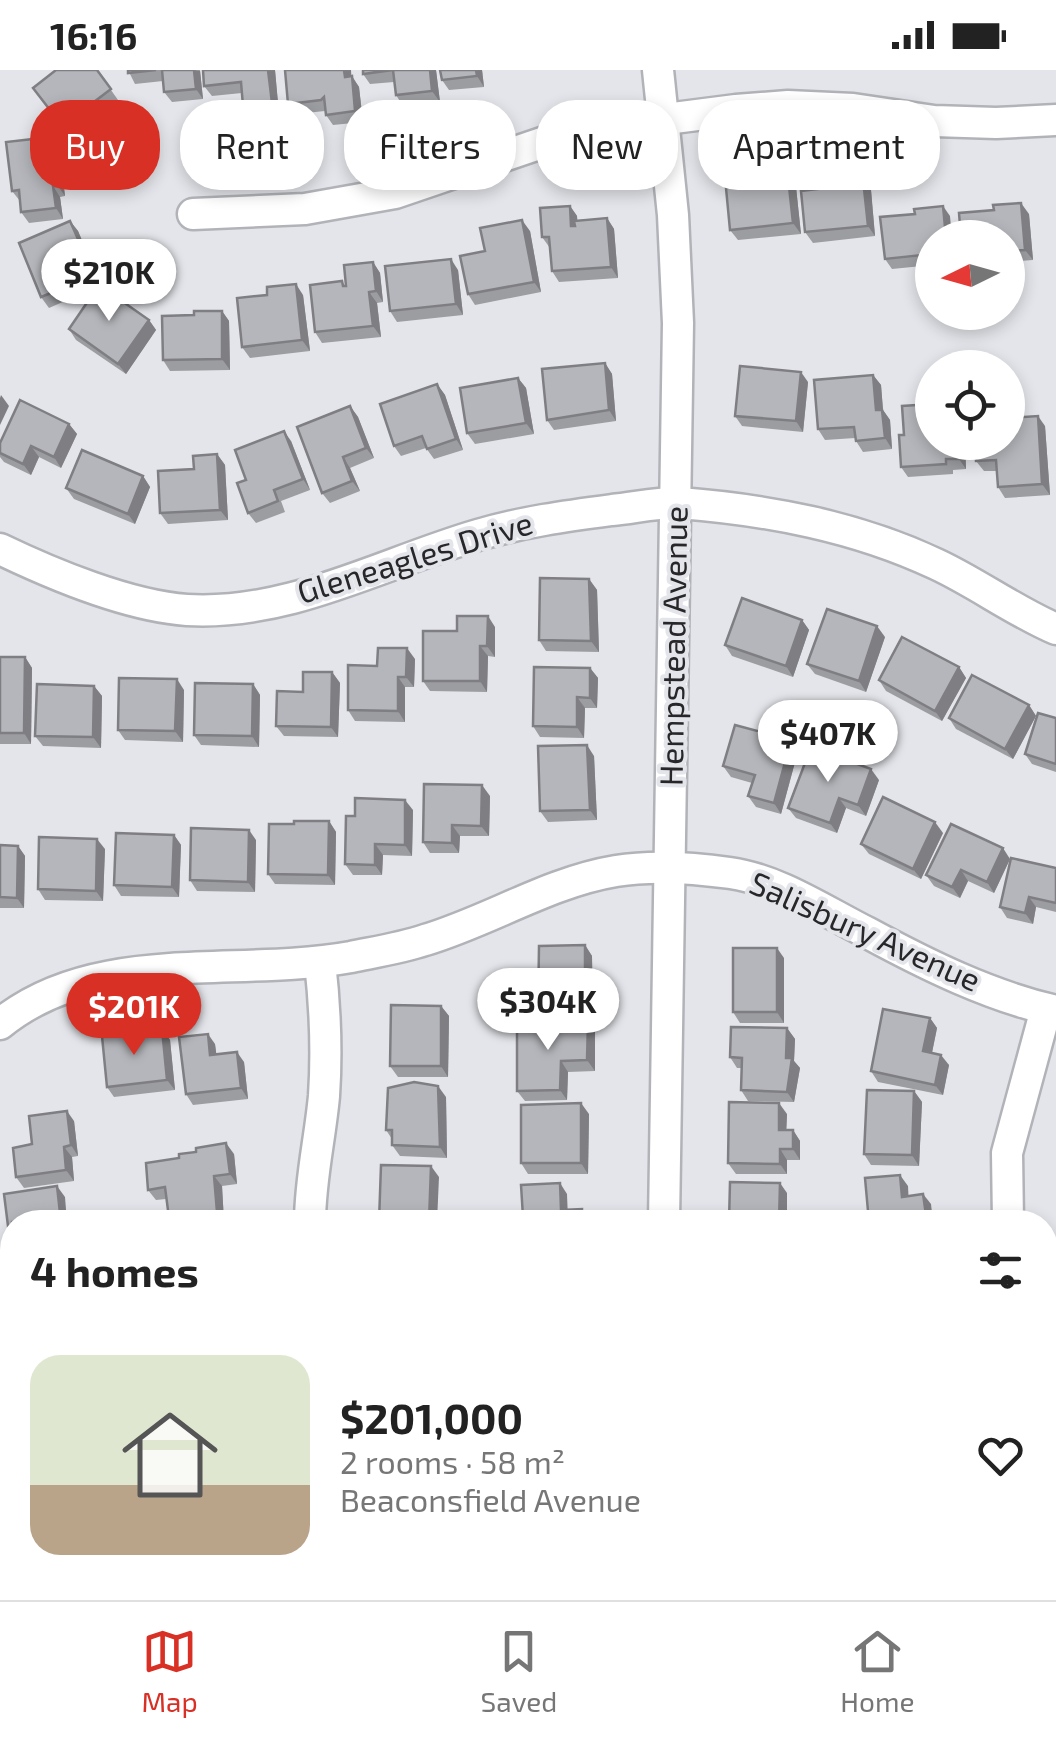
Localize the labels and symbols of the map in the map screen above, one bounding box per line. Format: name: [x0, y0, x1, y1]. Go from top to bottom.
north arrow: [915, 220, 1025, 330]
pin: $210K: [39, 239, 179, 324]
street label: Gleneagles Drive: [292, 502, 537, 610]
street label: Hempstead Avenue: [651, 506, 693, 786]
pin: $407K: [758, 700, 898, 785]
street label: Salisbury Avenue: [745, 862, 987, 998]
pin: $304K: [478, 968, 618, 1053]
pin: $201K: [64, 973, 204, 1058]

